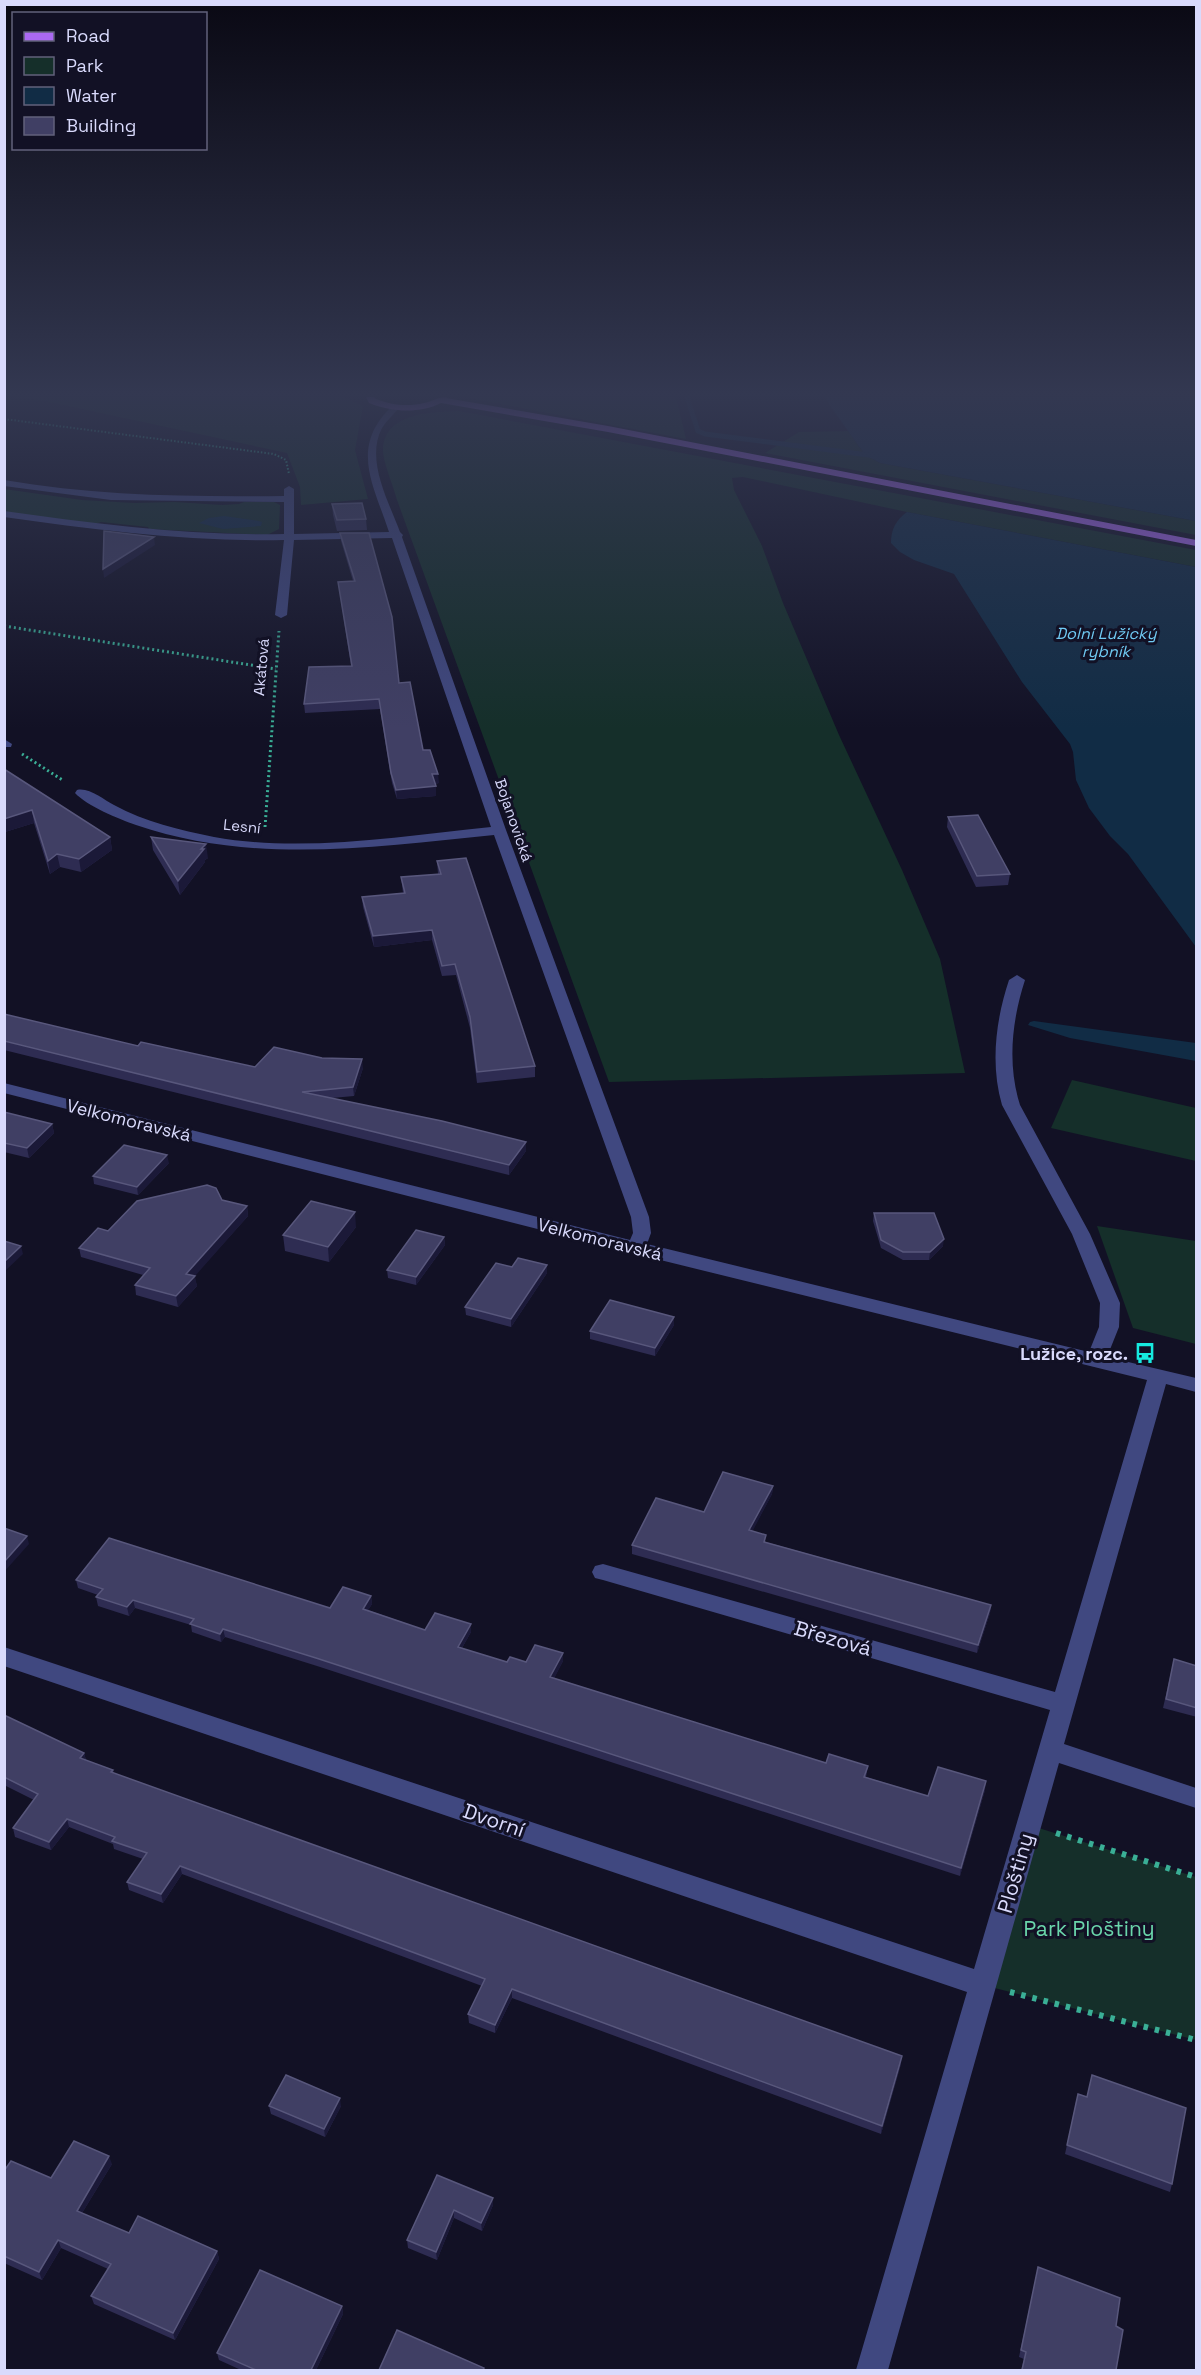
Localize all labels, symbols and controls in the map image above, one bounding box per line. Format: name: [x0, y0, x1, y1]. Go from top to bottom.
legend: [12, 12, 207, 150]
text: Road: [66, 24, 110, 47]
text: Park: [66, 54, 104, 77]
text: Water: [66, 84, 117, 107]
text: Building: [66, 114, 136, 137]
water label: Dolní Lužický rybník: [1056, 623, 1158, 662]
street label: Akátová: [249, 637, 273, 697]
street label: Bojanovická: [491, 776, 537, 865]
street label: Lesní: [222, 815, 262, 837]
street label: Velkomoravská: [64, 1093, 194, 1147]
street label: Velkomoravská: [535, 1212, 665, 1266]
bus stop icon: Lužice, rozc.: [1133, 1341, 1157, 1365]
place label: Lužice, rozc.: [1020, 1342, 1128, 1365]
street label: Březová: [791, 1614, 875, 1662]
street label: Dvorní: [459, 1797, 529, 1843]
street label: Ploštiny: [991, 1830, 1039, 1916]
park label: Park Ploštiny: [1023, 1915, 1155, 1942]

